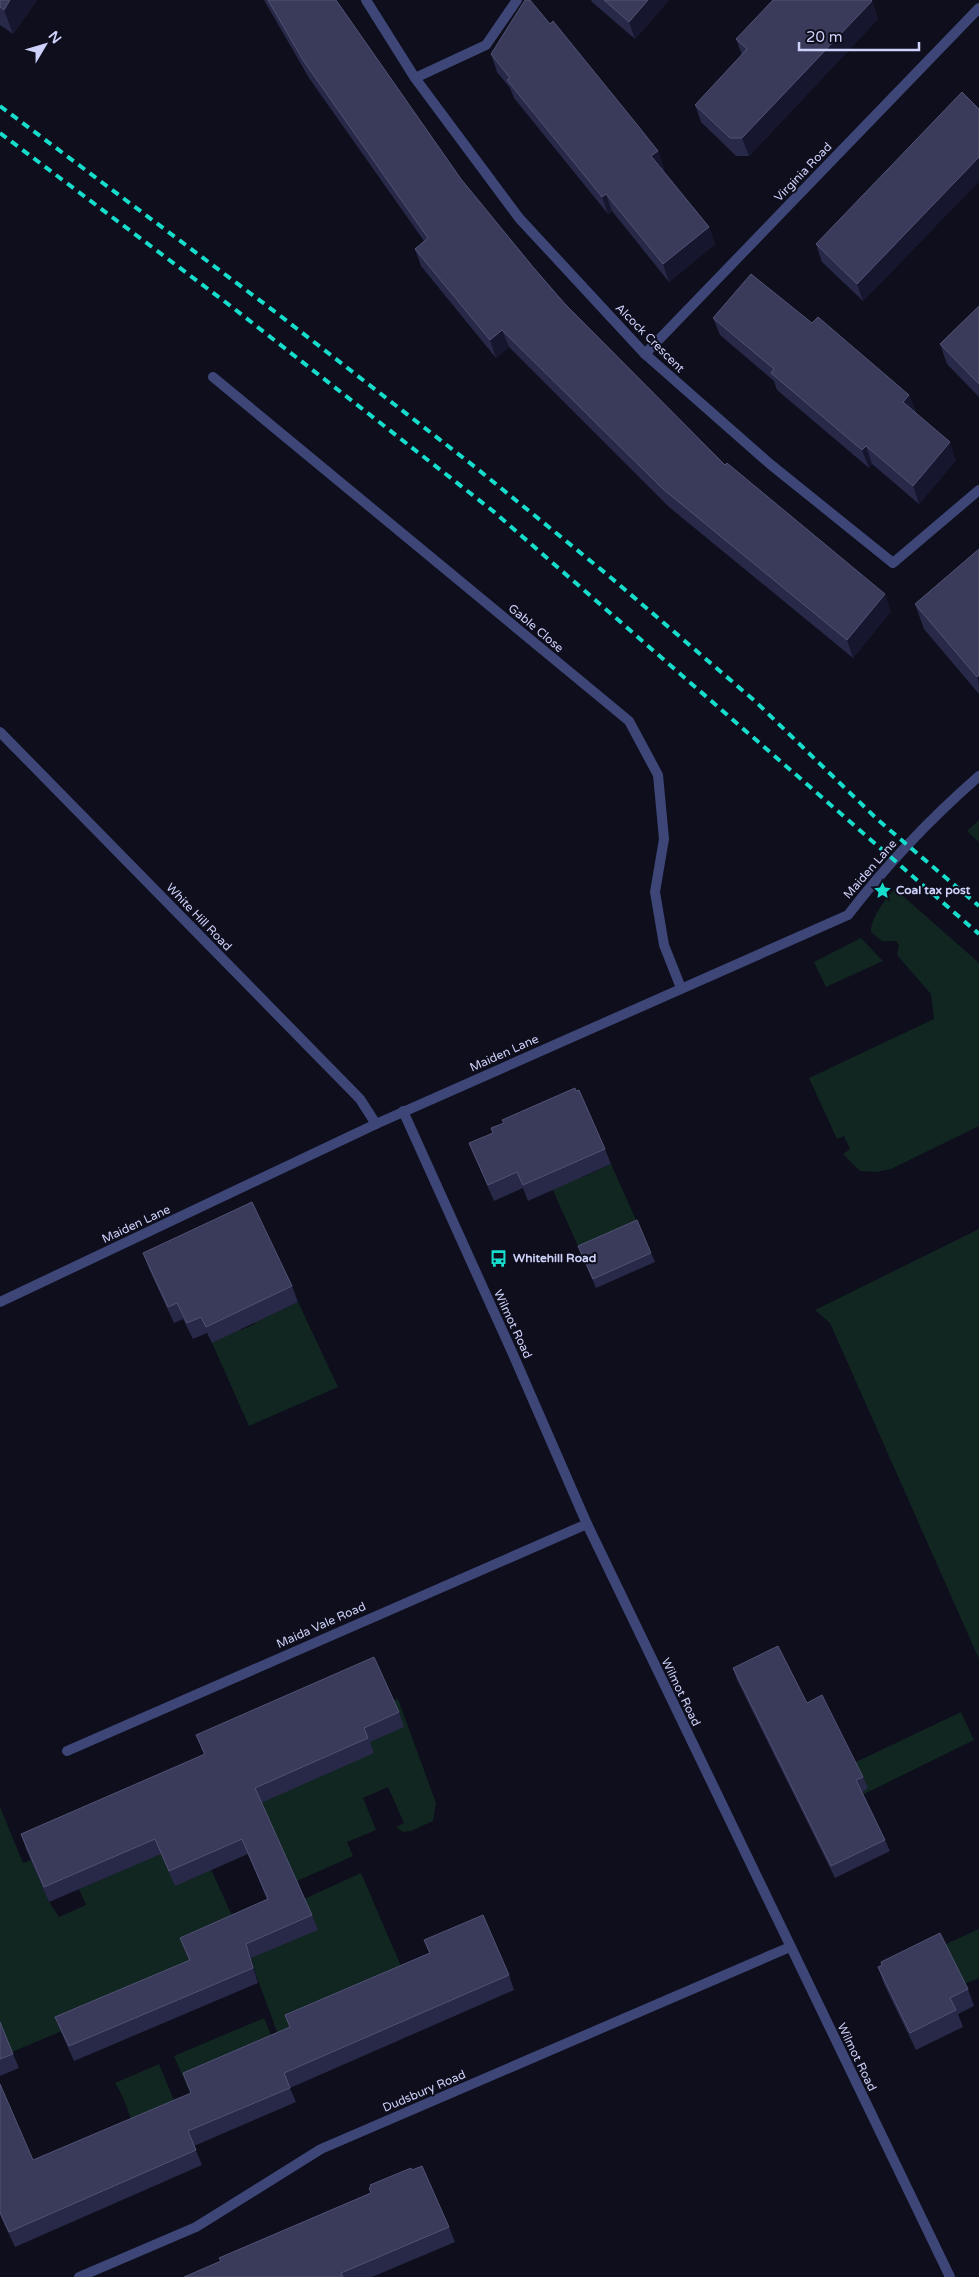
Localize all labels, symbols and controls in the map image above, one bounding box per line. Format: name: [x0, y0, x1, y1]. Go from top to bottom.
north arrow: [20, 20, 70, 70]
scale bar: [799, 20, 919, 52]
text: N: [45, 28, 65, 47]
text: 20 m: [806, 28, 843, 46]
street label: Virginia Road: [771, 140, 835, 204]
street label: Alcock Crescent: [613, 301, 688, 376]
street label: Gable Close: [506, 601, 567, 655]
street label: Maiden Lane: [840, 836, 900, 901]
street label: White Hill Road: [163, 880, 235, 954]
place icon: Coal tax post: [872, 880, 892, 900]
place label: Coal tax post: [896, 883, 971, 898]
street label: Maiden Lane: [467, 1031, 541, 1074]
street label: Maiden Lane: [100, 1202, 173, 1246]
bus stop icon: Whitehill Road: [489, 1248, 509, 1268]
place label: Whitehill Road: [513, 1251, 596, 1265]
street label: Wilmot Road: [491, 1287, 535, 1361]
street label: Maida Vale Road: [274, 1599, 368, 1651]
street label: Wilmot Road: [658, 1656, 704, 1728]
street label: Wilmot Road: [834, 2021, 880, 2093]
street label: Dudsbury Road: [380, 2067, 468, 2115]

